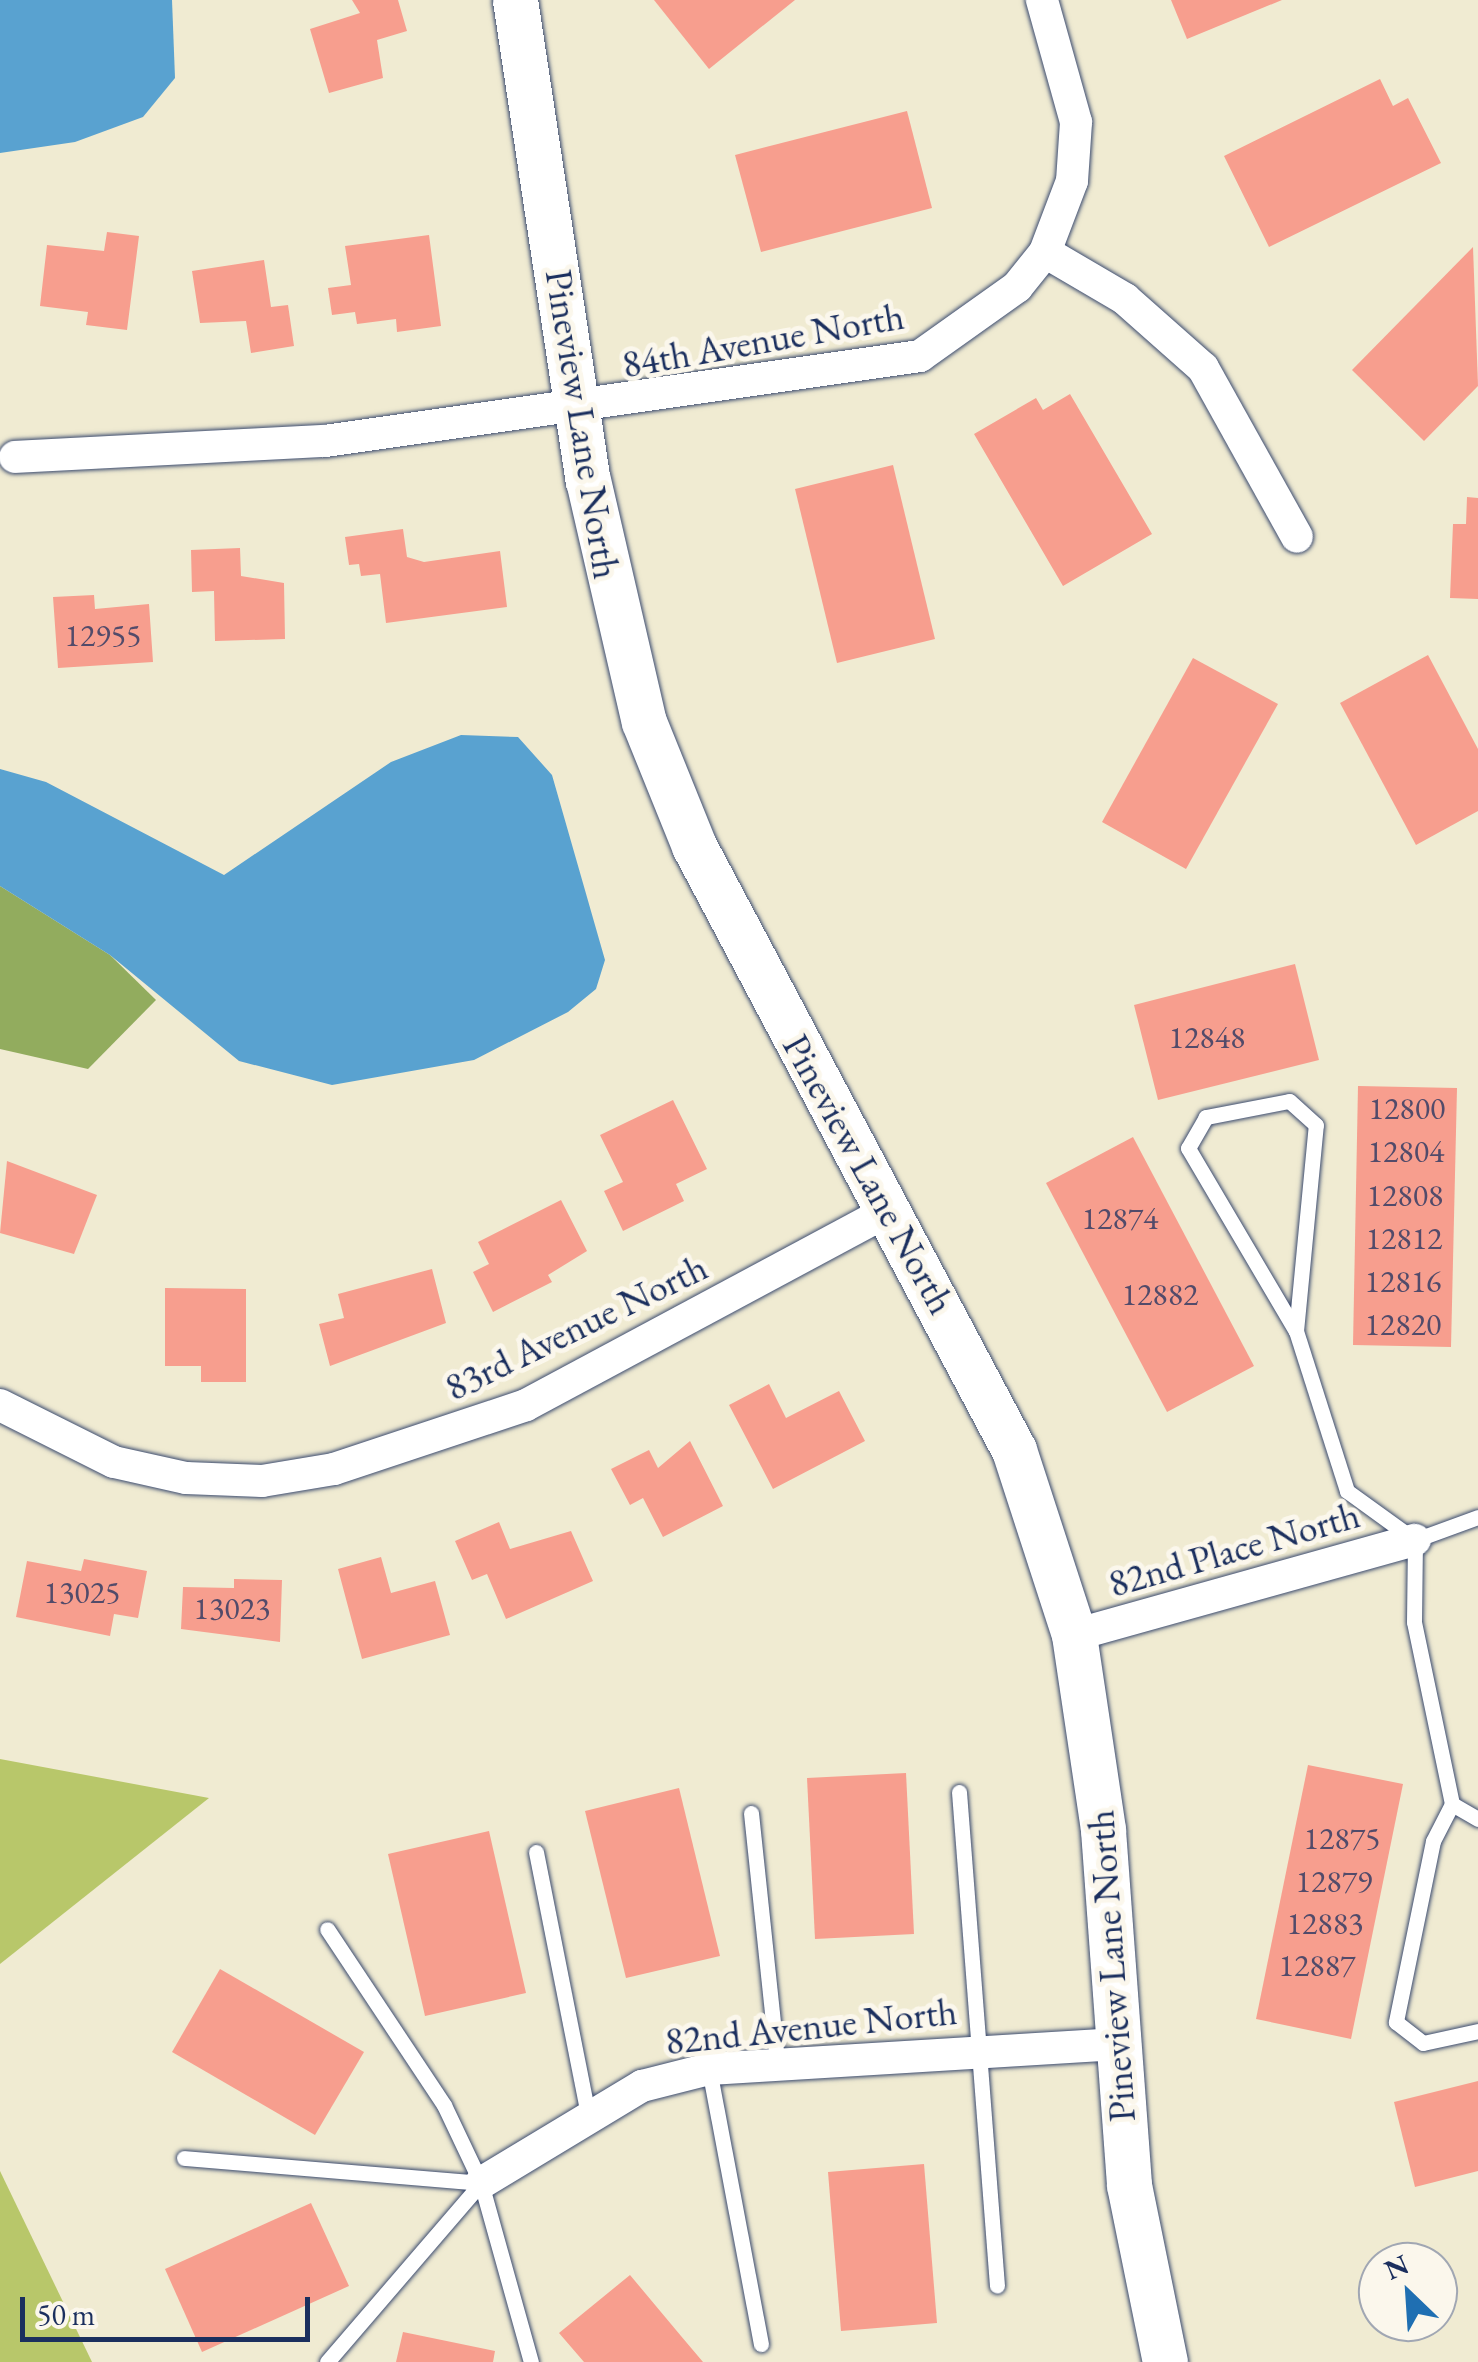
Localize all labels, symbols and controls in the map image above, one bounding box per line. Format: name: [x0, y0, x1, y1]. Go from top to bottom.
street label: Pineview Lane North: [536, 266, 630, 582]
street label: 84th Avenue North: [619, 293, 907, 387]
house number: 12955: [65, 616, 141, 654]
house number: 12848: [1169, 1018, 1245, 1056]
street label: Pineview Lane North: [773, 1026, 965, 1322]
house number: 12800: [1369, 1089, 1445, 1127]
house number: 12804: [1368, 1132, 1444, 1170]
house number: 12808: [1367, 1176, 1443, 1214]
house number: 12874: [1082, 1199, 1158, 1237]
house number: 12812: [1366, 1219, 1442, 1257]
street label: 83rd Avenue North: [438, 1244, 714, 1410]
house number: 12816: [1365, 1262, 1441, 1300]
house number: 12882: [1122, 1275, 1198, 1313]
house number: 12820: [1365, 1305, 1441, 1343]
street label: 82nd Place North: [1103, 1491, 1365, 1607]
house number: 13025: [44, 1573, 120, 1611]
house number: 13023: [194, 1589, 270, 1627]
street label: Pineview Lane North: [1077, 1809, 1145, 2123]
house number: 12875: [1304, 1819, 1380, 1857]
house number: 12879: [1296, 1862, 1372, 1900]
house number: 12883: [1287, 1904, 1363, 1942]
house number: 12887: [1279, 1946, 1355, 1984]
street label: 82nd Avenue North: [663, 1988, 959, 2064]
north arrow: [1358, 2242, 1458, 2342]
text: N: [1378, 2246, 1414, 2288]
scale bar: [25, 2277, 315, 2339]
text: 50 m: [37, 2295, 95, 2334]

